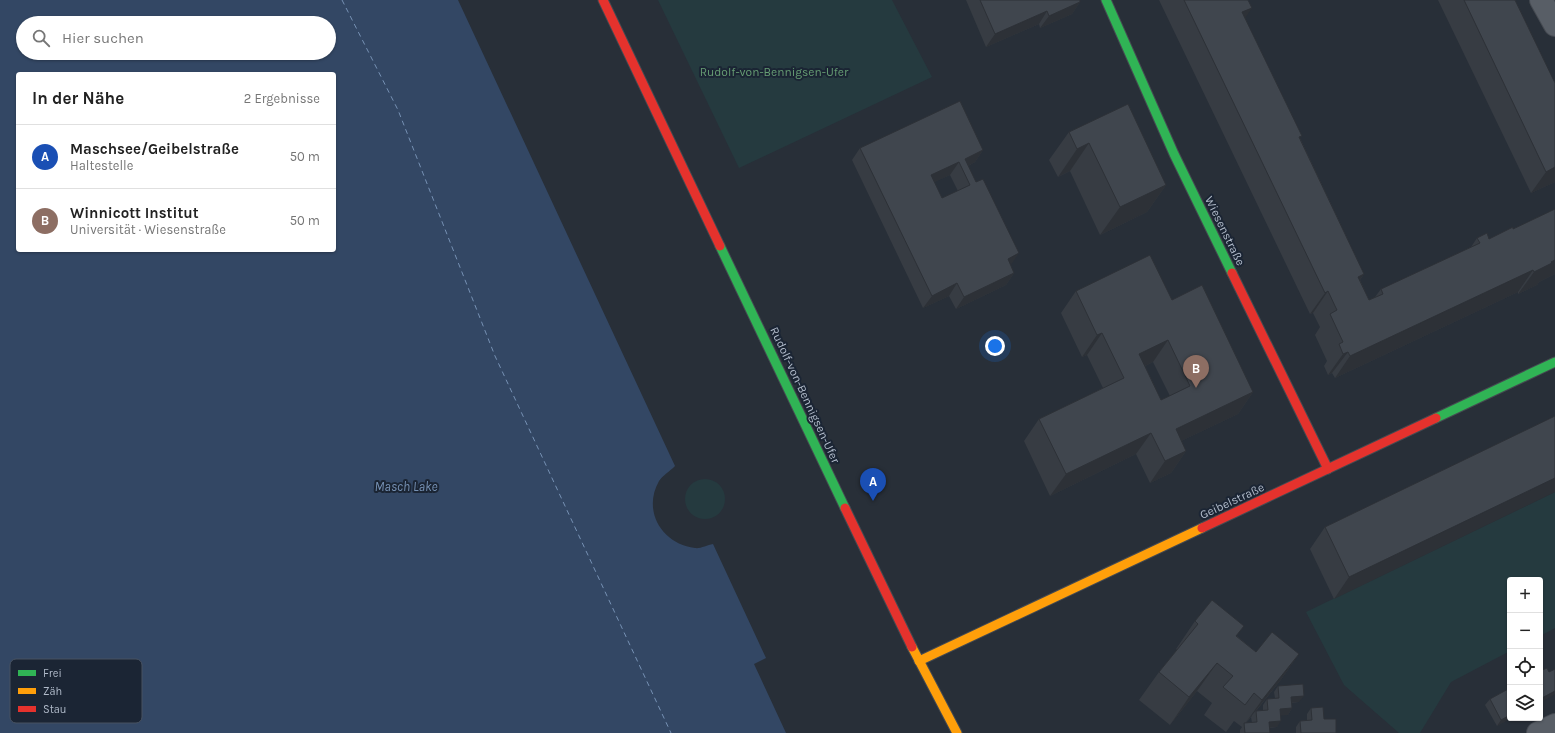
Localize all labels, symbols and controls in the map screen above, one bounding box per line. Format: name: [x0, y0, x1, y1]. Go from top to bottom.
search box: [16, 16, 336, 60]
icon: search: [30, 27, 52, 49]
text: Hier suchen: [62, 29, 144, 47]
park label: Rudolf-von-Bennigsen-Ufer: [700, 65, 849, 79]
text: In der Nähe: [32, 88, 124, 108]
text: 2 Ergebnisse: [244, 91, 320, 106]
text: Maschsee/Geibelstraße: [70, 140, 239, 158]
text: A: [41, 149, 49, 164]
text: 50 m: [290, 149, 320, 164]
text: Haltestelle: [70, 158, 133, 173]
street label: Wiesenstraße: [1202, 194, 1248, 268]
text: Winnicott Institut: [70, 204, 199, 222]
text: B: [41, 213, 49, 228]
text: 50 m: [290, 213, 320, 228]
text: Universität · Wiesenstraße: [70, 222, 226, 237]
street label: Rudolf-von-Bennigsen-Ufer: [767, 325, 843, 466]
your location: [985, 336, 1005, 356]
pin: B: [1183, 355, 1209, 388]
pin: A: [860, 468, 886, 501]
water label: Masch Lake: [374, 479, 438, 494]
street label: Geibelstraße: [1198, 480, 1266, 522]
map controls: [1507, 577, 1543, 721]
button: +: [1507, 577, 1543, 613]
button: −: [1507, 613, 1543, 649]
button: locate: [1507, 649, 1543, 685]
legend: [10, 659, 142, 723]
text: Frei: [43, 667, 62, 680]
text: Zäh: [43, 685, 62, 698]
button: layers: [1507, 685, 1543, 721]
text: Stau: [43, 703, 67, 716]

